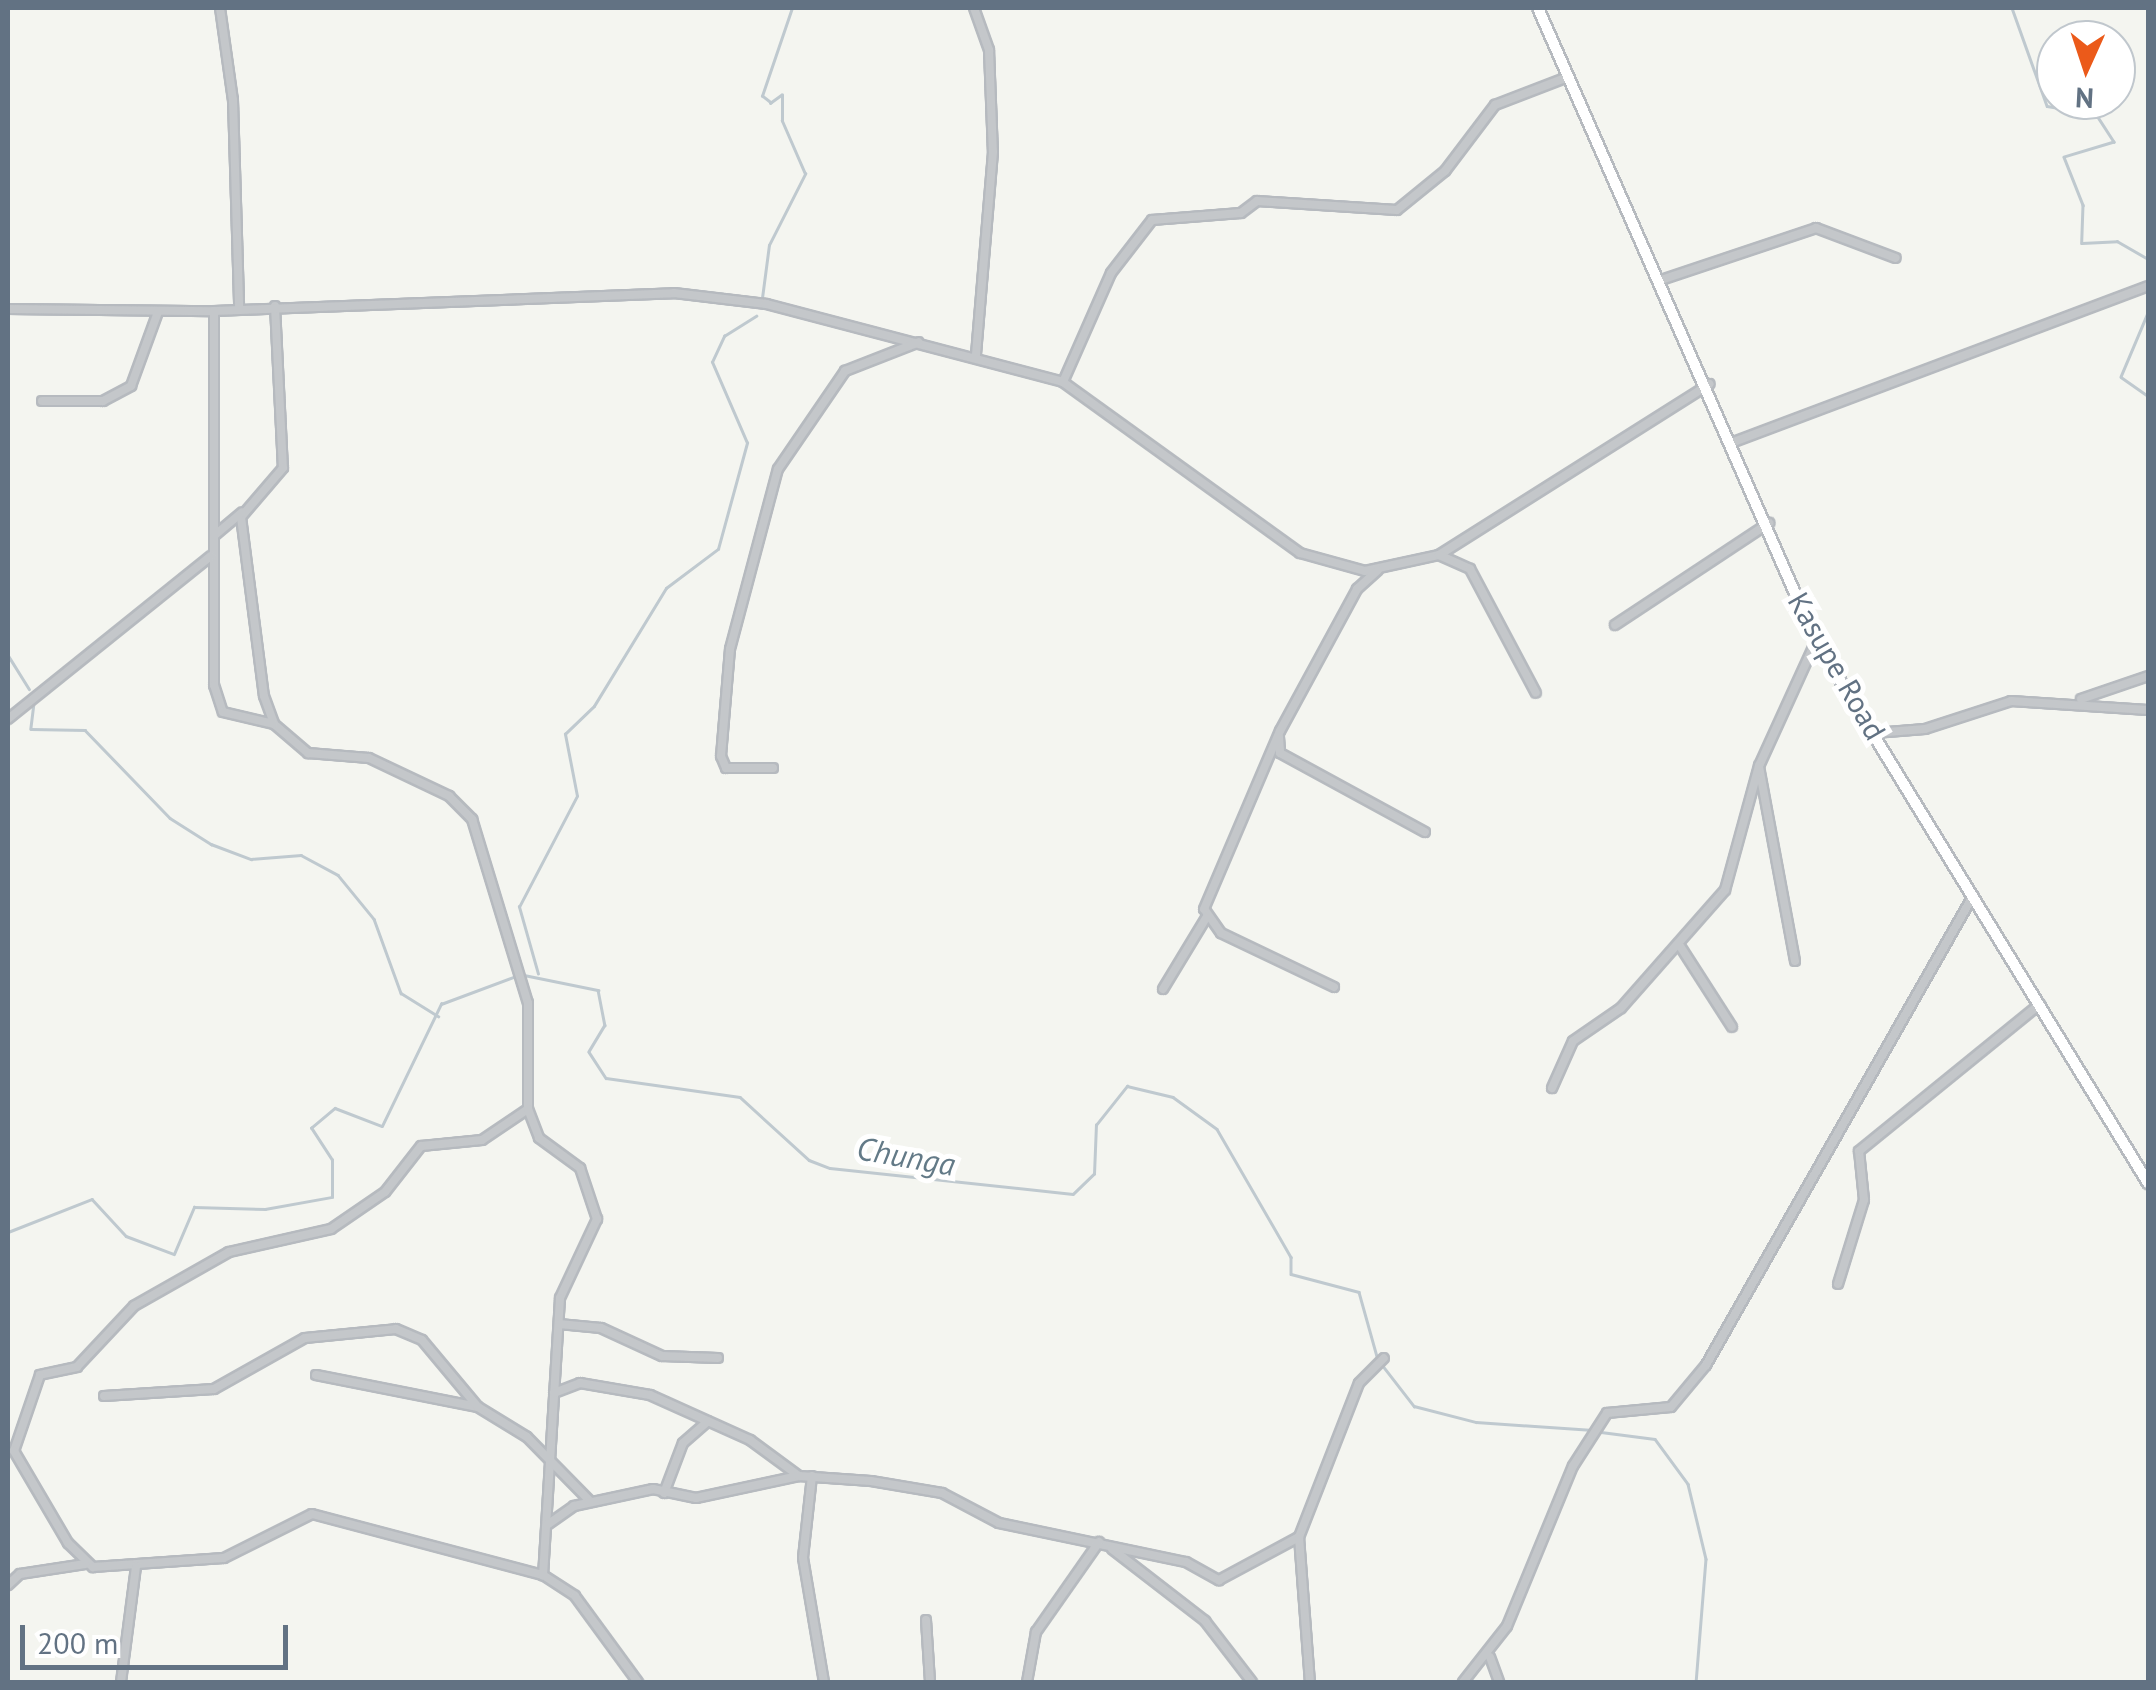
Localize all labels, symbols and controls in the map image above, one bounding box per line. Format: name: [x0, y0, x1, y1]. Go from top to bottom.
north arrow: [2036, 20, 2136, 120]
text: N: [2074, 80, 2095, 117]
street label: Kasupe Road: [1780, 586, 1894, 746]
water label: Chunga: [854, 1128, 958, 1184]
scale bar: [25, 1605, 292, 1667]
text: 200 m: [37, 1623, 118, 1662]

